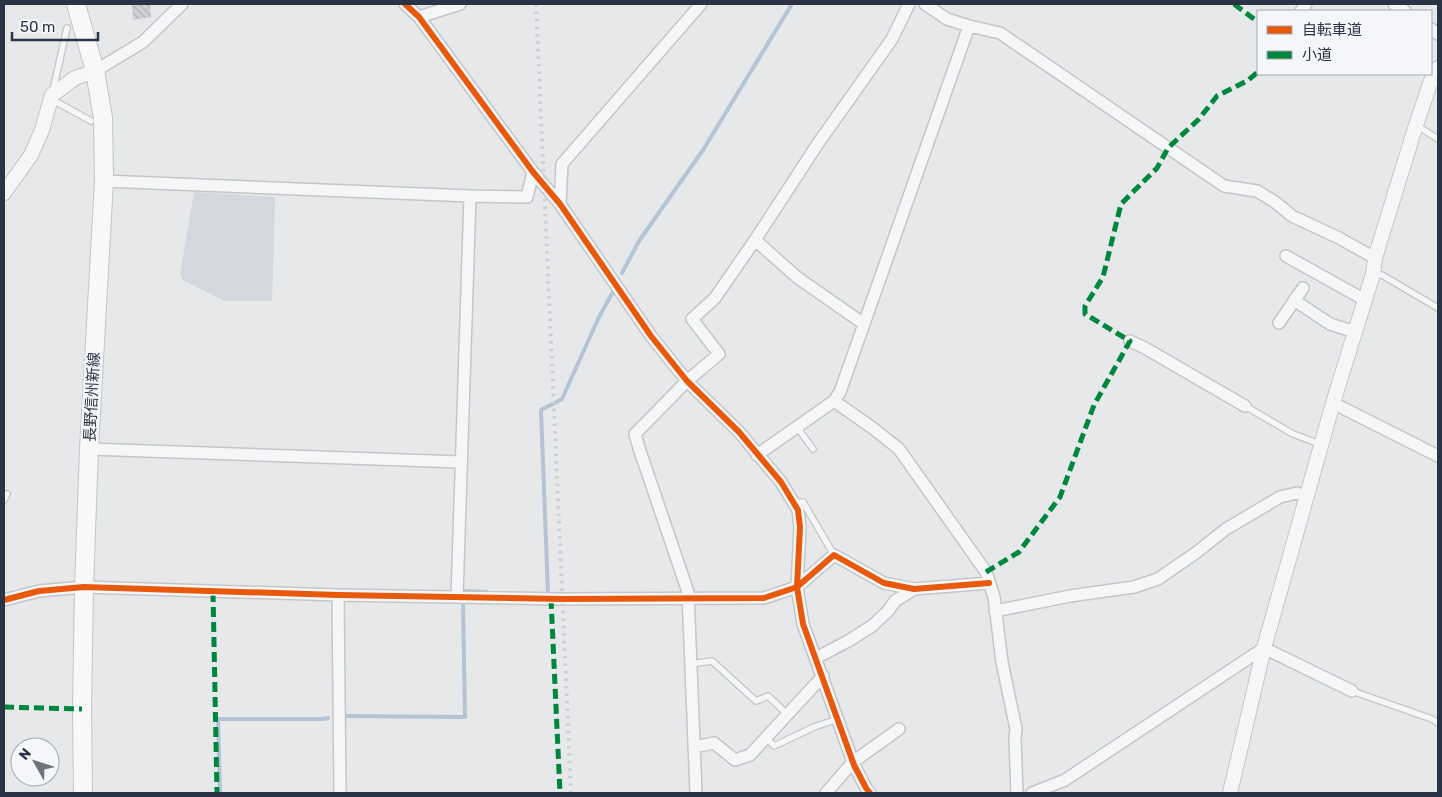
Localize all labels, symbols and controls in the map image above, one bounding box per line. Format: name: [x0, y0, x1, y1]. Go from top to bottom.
scale bar: [12, 10, 99, 42]
legend: [1257, 10, 1432, 75]
text: 50 m: [20, 18, 55, 36]
text: 自転車道: [1302, 21, 1362, 39]
text: 小道: [1302, 46, 1332, 64]
street label: 長野信州新線: [81, 352, 103, 442]
north arrow: [10, 737, 60, 787]
text: N: [16, 745, 35, 763]

